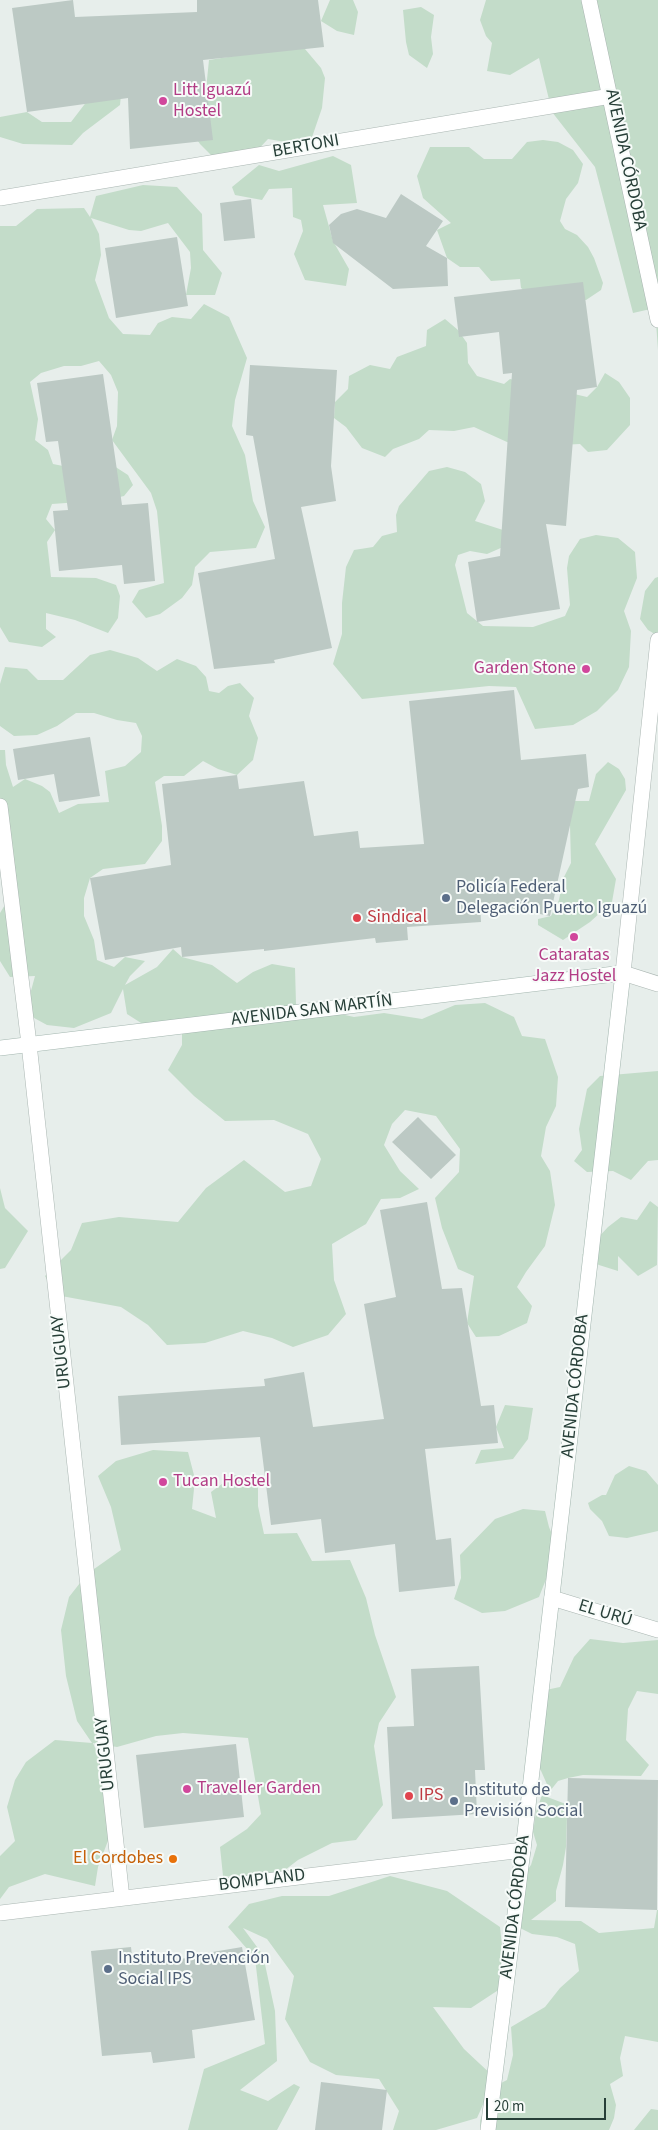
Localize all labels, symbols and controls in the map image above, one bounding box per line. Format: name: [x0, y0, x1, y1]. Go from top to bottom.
place label: Litt Iguazú Hostel: [173, 80, 252, 122]
street label: AVENIDA CÓRDOBA: [599, 87, 651, 233]
marker: Litt Iguazú Hostel: [157, 95, 169, 107]
street label: BERTONI: [271, 130, 341, 164]
place label: Garden Stone: [474, 658, 576, 680]
marker: Garden Stone: [580, 663, 592, 675]
place label: Policía Federal Delegación Puerto Iguazú: [456, 877, 647, 920]
marker: Policía Federal Delegación Puerto Iguazú: [440, 892, 452, 904]
place label: Sindical: [367, 907, 427, 929]
marker: Sindical: [351, 912, 363, 924]
marker: Cataratas Jazz Hostel: [568, 931, 580, 943]
place label: Cataratas Jazz Hostel: [532, 945, 616, 988]
street label: AVENIDA SAN MARTÍN: [230, 990, 394, 1032]
street label: AVENIDA CÓRDOBA: [558, 1313, 594, 1459]
street label: URUGUAY: [47, 1314, 77, 1390]
place label: Tucan Hostel: [173, 1471, 270, 1493]
marker: Tucan Hostel: [157, 1476, 169, 1488]
street label: EL URÚ: [575, 1596, 635, 1632]
street label: URUGUAY: [91, 1716, 121, 1792]
place label: Traveller Garden: [197, 1778, 321, 1800]
place label: Instituto de Previsión Social: [464, 1780, 583, 1822]
marker: Traveller Garden: [181, 1783, 193, 1795]
place label: IPS: [419, 1785, 443, 1807]
marker: IPS: [403, 1790, 415, 1802]
marker: Instituto de Previsión Social: [448, 1795, 460, 1807]
street label: AVENIDA CÓRDOBA: [496, 1834, 536, 1980]
place label: El Cordobes: [73, 1848, 163, 1870]
marker: El Cordobes: [167, 1853, 179, 1865]
street label: BOMPLAND: [217, 1865, 307, 1897]
place label: Instituto Prevención Social IPS: [118, 1948, 270, 1990]
marker: Instituto Prevención Social IPS: [102, 1963, 114, 1975]
scale bar: [488, 2088, 608, 2120]
text: 20 m: [494, 2096, 524, 2117]

